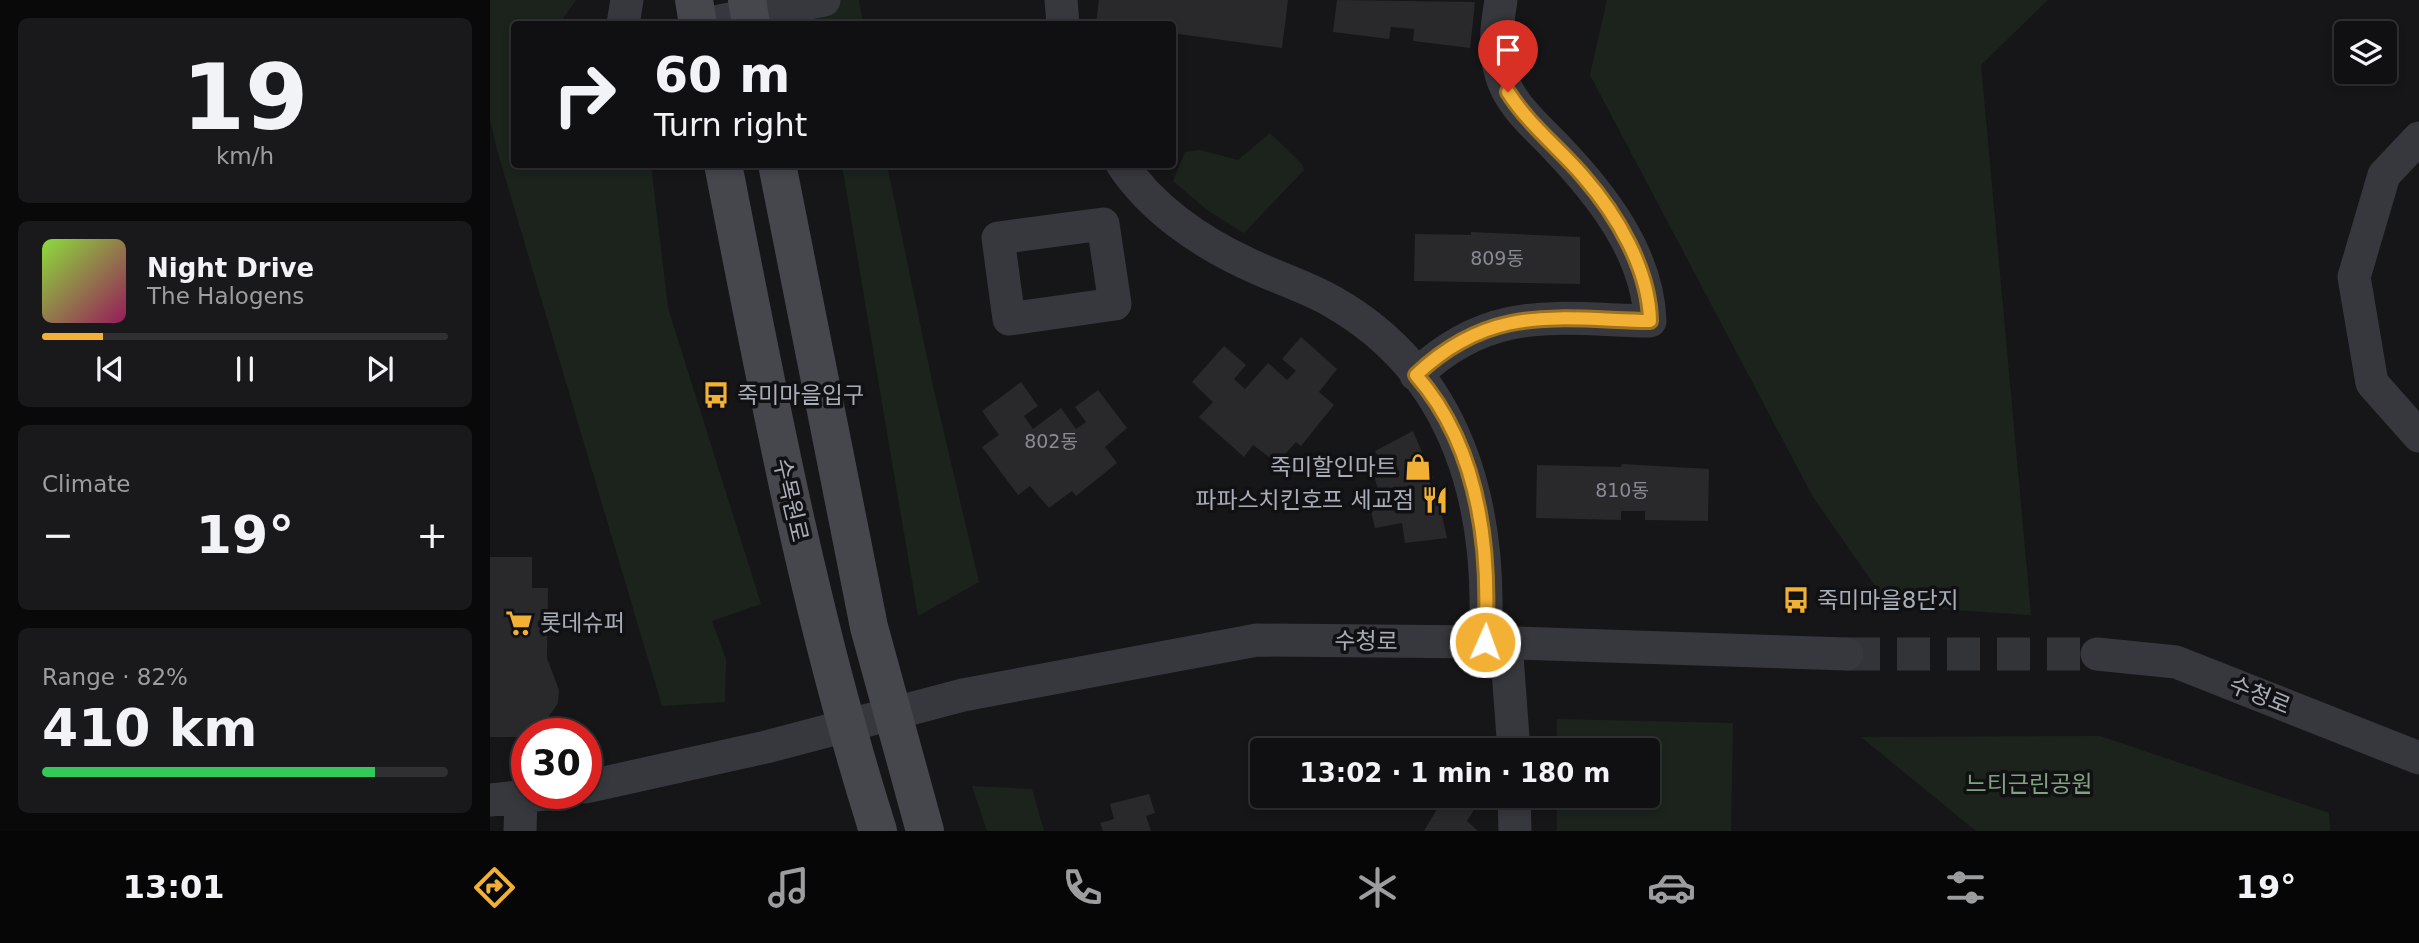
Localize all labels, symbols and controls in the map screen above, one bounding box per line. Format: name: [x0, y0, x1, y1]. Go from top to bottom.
pin: [1478, 20, 1538, 92]
map controls: [2334, 21, 2397, 84]
button: layers: [2334, 21, 2397, 84]
icon: arrive: [1489, 31, 1527, 69]
text: 19: [182, 45, 308, 150]
text: 60 m: [654, 47, 790, 104]
icon: right: [539, 49, 630, 140]
text: Turn right: [654, 106, 807, 144]
text: km/h: [216, 143, 274, 169]
house number: 809동: [1470, 247, 1524, 269]
text: Night Drive: [147, 253, 314, 283]
text: The Halogens: [147, 283, 304, 309]
icon: previous: [91, 350, 129, 388]
icon: pause: [226, 350, 264, 388]
icon: next: [361, 350, 399, 388]
bus stop icon: 죽미마을입구: [701, 380, 731, 410]
place label: 죽미마을입구: [737, 382, 864, 408]
house number: 802동: [1024, 430, 1078, 452]
shop icon: 죽미할인마트: [1403, 452, 1433, 482]
place label: 죽미할인마트: [1270, 454, 1397, 480]
street label: 수목원로: [769, 456, 813, 544]
text: Climate: [42, 471, 131, 497]
house number: 810동: [1595, 479, 1649, 501]
restaurant icon: 파파스치킨호프 세교점: [1420, 485, 1450, 515]
place label: 파파스치킨호프 세교점: [1195, 487, 1414, 513]
text: 19°: [196, 505, 294, 565]
text: −: [42, 513, 74, 557]
text: +: [416, 513, 448, 557]
bus stop icon: 죽미마을8단지: [1781, 585, 1811, 615]
place label: 죽미마을8단지: [1817, 587, 1959, 613]
position arrow: [1448, 605, 1522, 679]
supermarket icon: 롯데슈퍼: [504, 608, 534, 638]
place label: 롯데슈퍼: [540, 610, 625, 636]
street label: 수청로: [1334, 627, 1398, 655]
text: Range · 82%: [42, 664, 188, 690]
street label: 수청로: [2226, 671, 2294, 719]
text: 410 km: [42, 698, 257, 758]
speed limit sign: 30: [511, 718, 602, 809]
text: 13:02 · 1 min · 180 m: [1300, 758, 1610, 788]
park label: 느티근린공원: [1966, 771, 2092, 797]
icon: directions: [470, 863, 519, 912]
icon: music: [764, 863, 813, 912]
icon: phone: [1058, 863, 1107, 912]
icon: climate: [1353, 863, 1402, 912]
icon: car: [1647, 863, 1696, 912]
icon: filters: [1941, 863, 1990, 912]
text: 13:01: [123, 868, 225, 906]
text: 19°: [2236, 868, 2296, 906]

